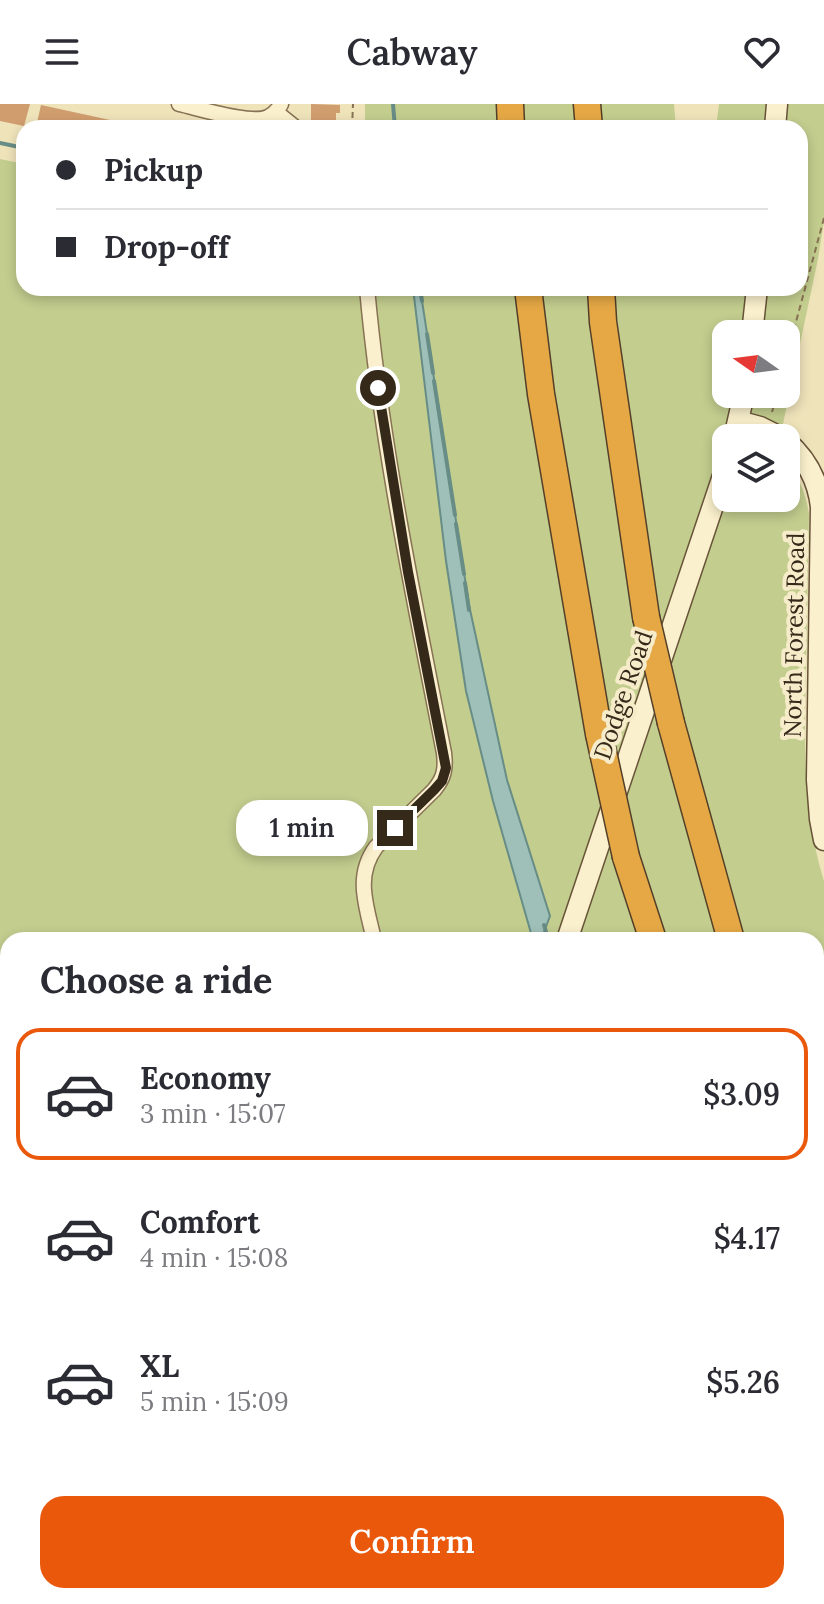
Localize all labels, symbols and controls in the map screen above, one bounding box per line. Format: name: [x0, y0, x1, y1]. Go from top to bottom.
text: Cabway: [347, 29, 477, 75]
icon: menu: [40, 30, 84, 74]
icon: heart: [740, 30, 784, 74]
text: Pickup: [104, 151, 203, 189]
text: Drop-off: [104, 228, 229, 266]
north arrow: [712, 320, 800, 408]
map controls: [712, 320, 800, 512]
route start: [360, 370, 396, 406]
button: layers: [712, 424, 800, 512]
street label: North Forest Road: [777, 532, 811, 738]
street label: Dodge Road: [586, 626, 660, 764]
callout: 1 min: [235, 800, 367, 856]
route end: [377, 810, 413, 846]
text: 1 min: [269, 811, 335, 844]
text: Choose a ride: [40, 957, 272, 1003]
icon: car: [44, 1058, 116, 1130]
text: Economy: [140, 1059, 271, 1097]
text: $3.09: [703, 1075, 780, 1113]
text: 3 min · 15:07: [140, 1097, 286, 1130]
icon: car: [44, 1202, 116, 1274]
text: Comfort: [140, 1203, 260, 1241]
text: $4.17: [714, 1219, 780, 1257]
text: 4 min · 15:08: [140, 1241, 288, 1274]
icon: car: [44, 1346, 116, 1418]
text: XL: [140, 1347, 179, 1385]
text: $5.26: [706, 1363, 780, 1401]
text: 5 min · 15:09: [140, 1385, 289, 1418]
button: Confirm: [40, 1496, 784, 1588]

